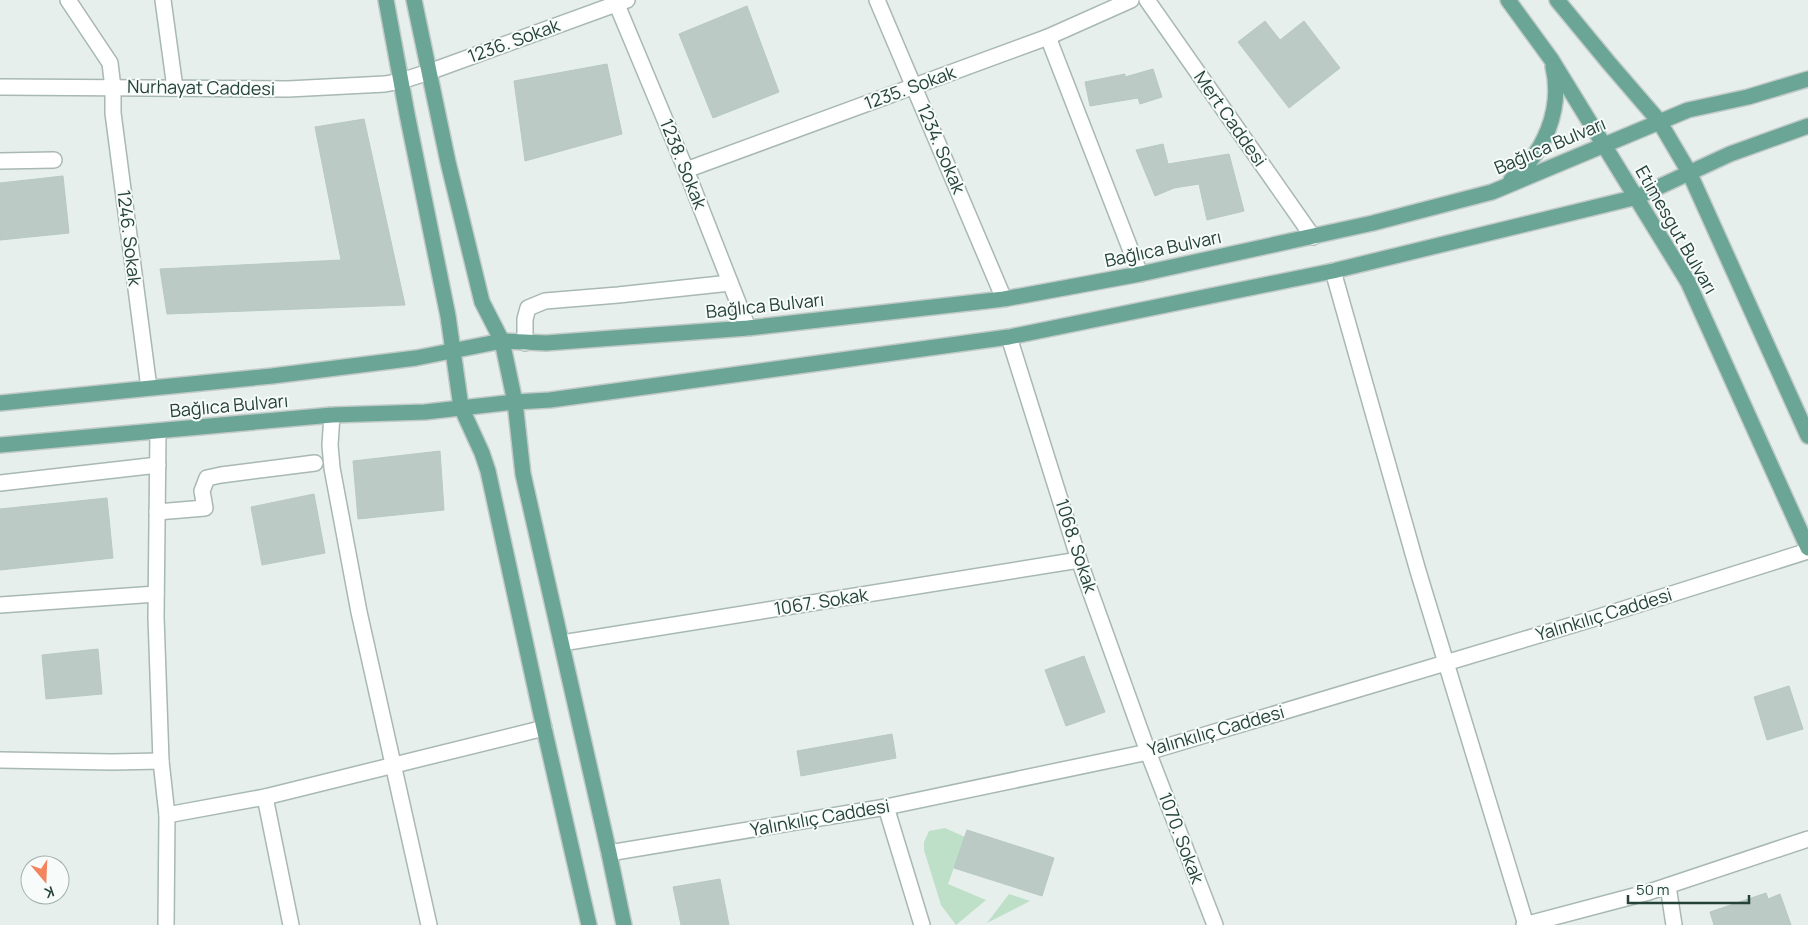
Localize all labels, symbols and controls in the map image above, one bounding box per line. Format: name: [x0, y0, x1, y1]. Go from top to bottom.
street label: 1236. Sokak: [464, 12, 564, 68]
street label: 1235. Sokak: [861, 59, 960, 115]
street label: Mert Caddesi: [1189, 66, 1273, 171]
street label: Nurhayat Caddesi: [127, 74, 275, 100]
street label: 1234. Sokak: [912, 100, 972, 198]
street label: Bağlıca Bulvarı: [1490, 111, 1609, 179]
street label: 1238. Sokak: [655, 115, 713, 213]
street label: Etimesgut Bulvarı: [1630, 161, 1723, 298]
street label: 1246. Sokak: [112, 189, 148, 288]
street label: Bağlıca Bulvarı: [1102, 224, 1223, 272]
street label: Bağlıca Bulvarı: [705, 287, 825, 323]
street label: Bağlıca Bulvarı: [169, 388, 289, 422]
street label: 1068. Sokak: [1050, 496, 1104, 597]
street label: 1067. Sokak: [772, 582, 871, 620]
street label: Yalınkılıç Caddesi: [1533, 582, 1675, 646]
street label: Yalınkılıç Caddesi: [1145, 699, 1287, 761]
street label: 1070. Sokak: [1154, 789, 1211, 888]
street label: Yalınkılıç Caddesi: [748, 793, 891, 841]
north arrow: [20, 855, 70, 905]
scale bar: [1628, 872, 1749, 904]
text: 50 m: [1636, 879, 1670, 900]
text: K: [41, 882, 57, 904]

